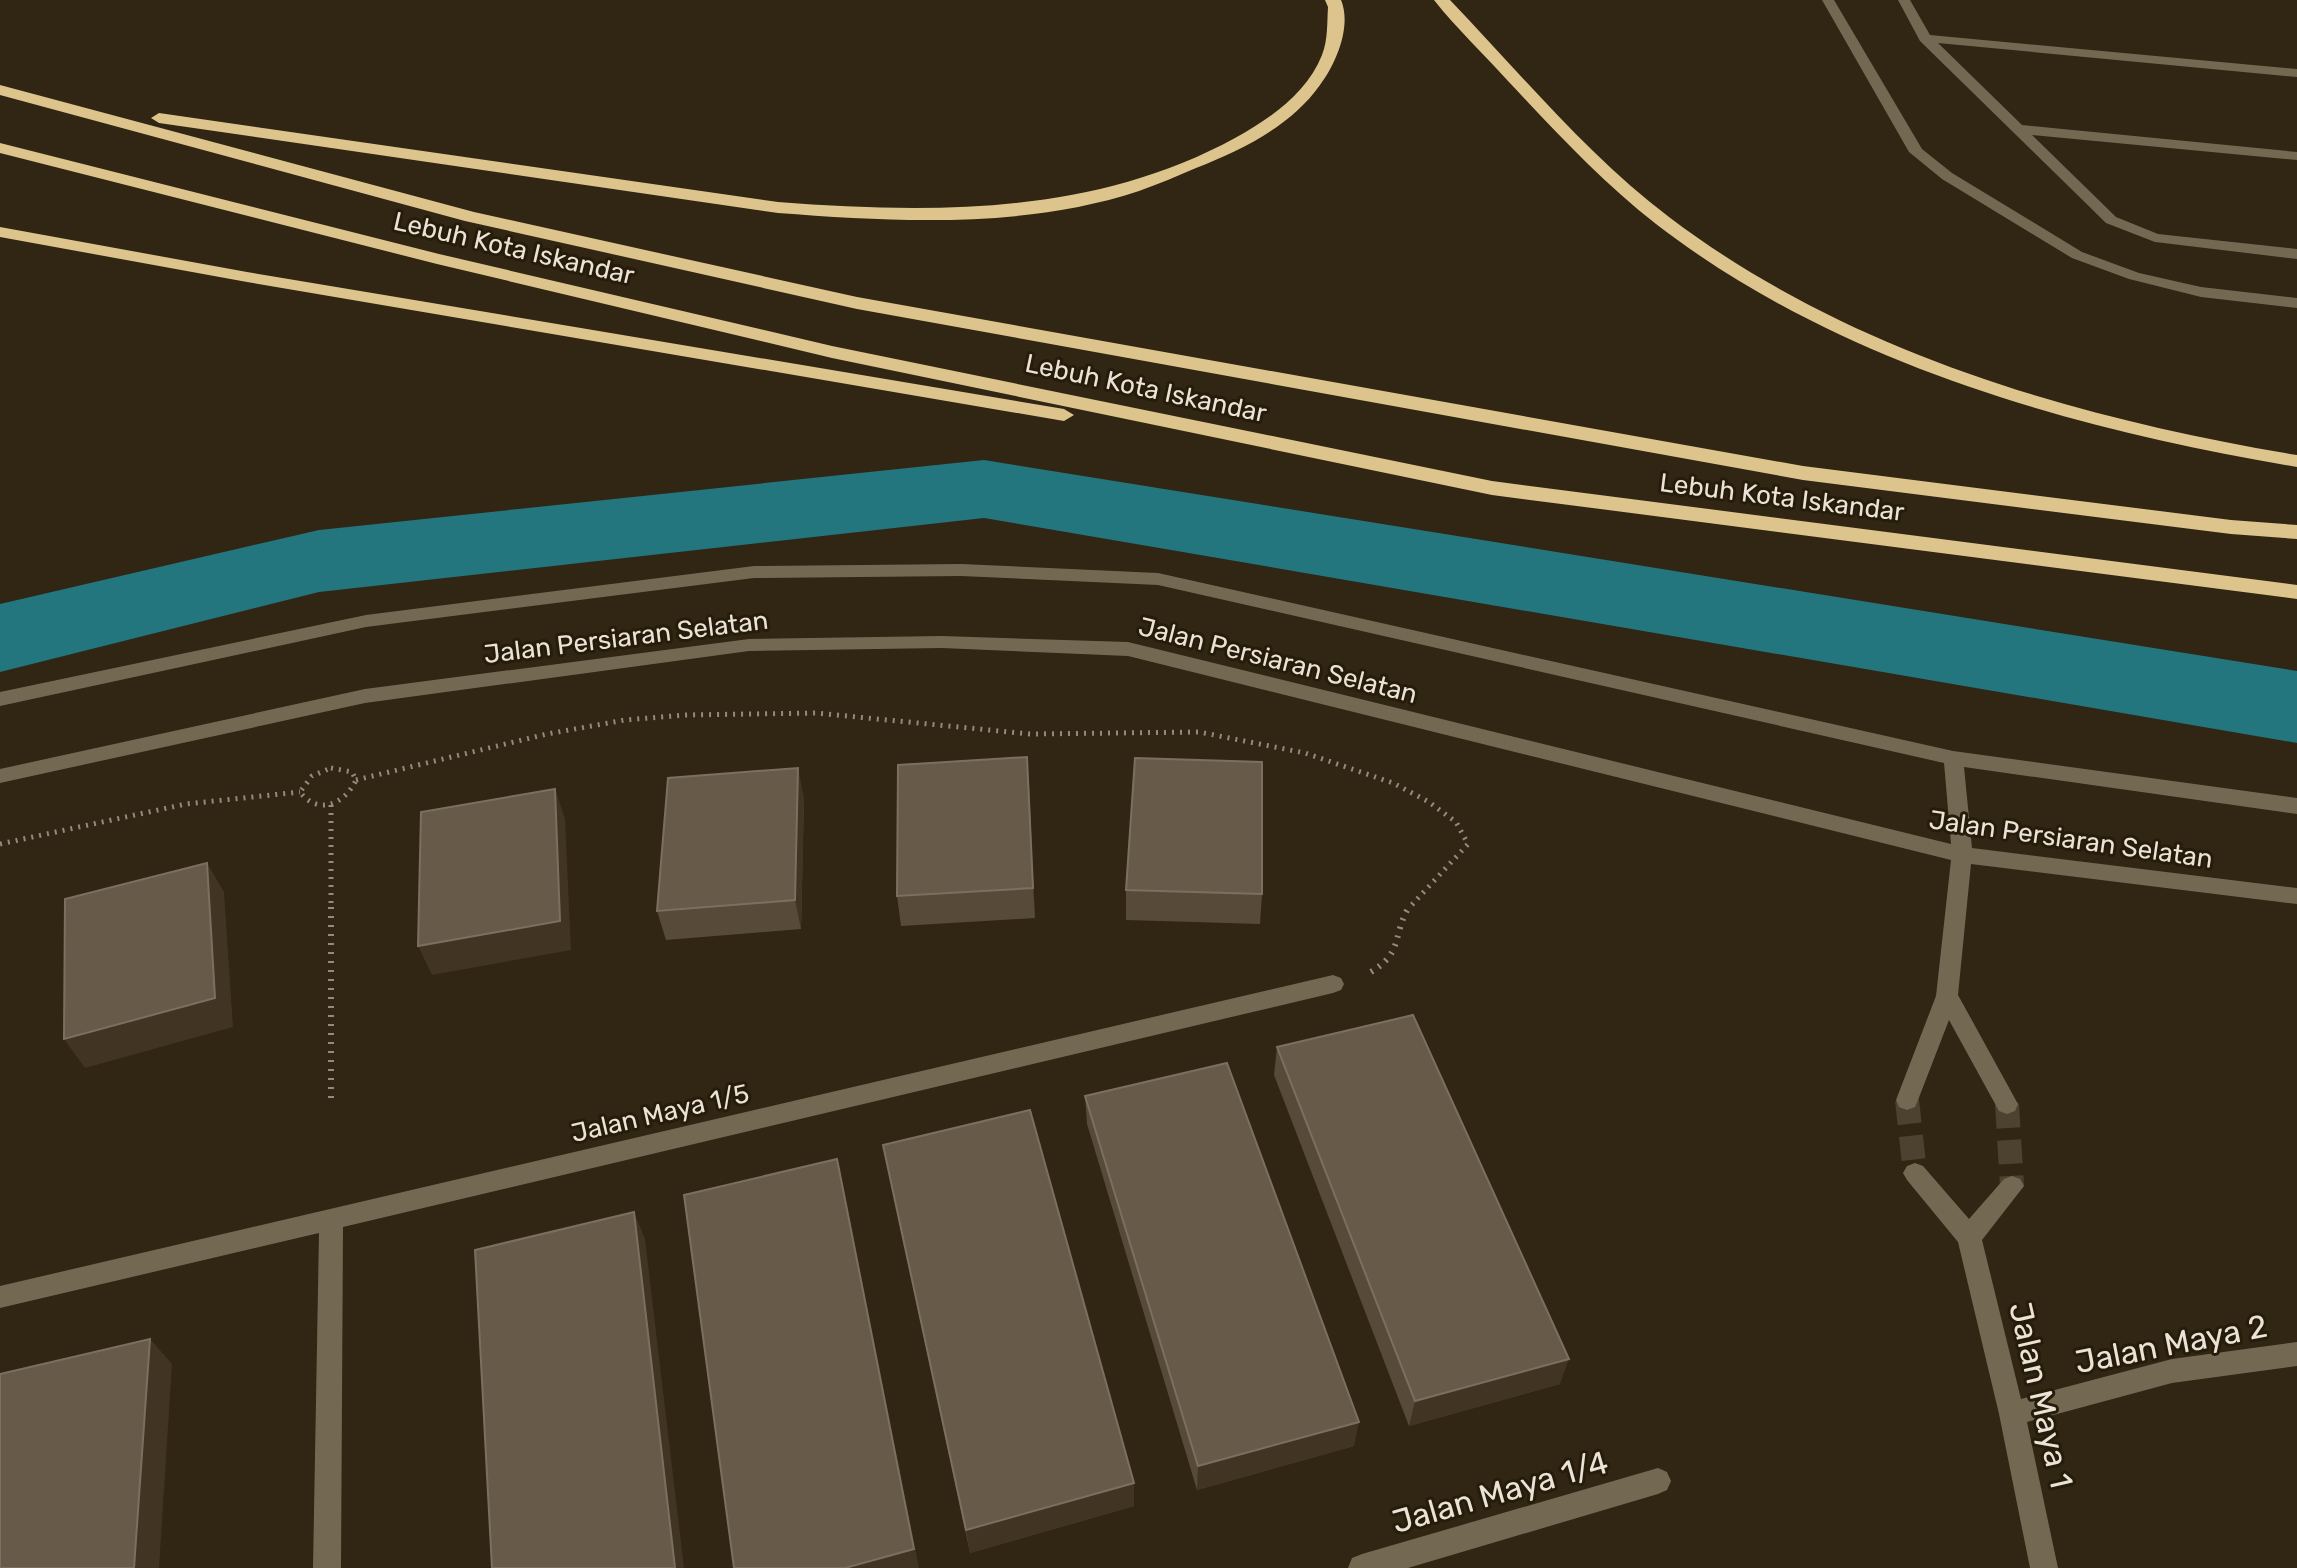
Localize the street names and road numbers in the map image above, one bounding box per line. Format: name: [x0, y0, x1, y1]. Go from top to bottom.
street label: Lebuh Kota Iskandar: [390, 206, 637, 291]
street label: Lebuh Kota Iskandar: [1022, 348, 1270, 429]
street label: Lebuh Kota Iskandar: [1658, 467, 1906, 528]
street label: Jalan Persiaran Selatan: [482, 605, 770, 670]
street label: Jalan Persiaran Selatan: [1135, 611, 1420, 710]
street label: Jalan Persiaran Selatan: [1927, 804, 2215, 875]
street label: Jalan Maya 1/5: [568, 1078, 752, 1149]
street label: Jalan Maya 1: [2001, 1298, 2081, 1492]
street label: Jalan Maya 2: [2072, 1307, 2270, 1381]
street label: Jalan Maya 1/4: [1388, 1443, 1612, 1541]

